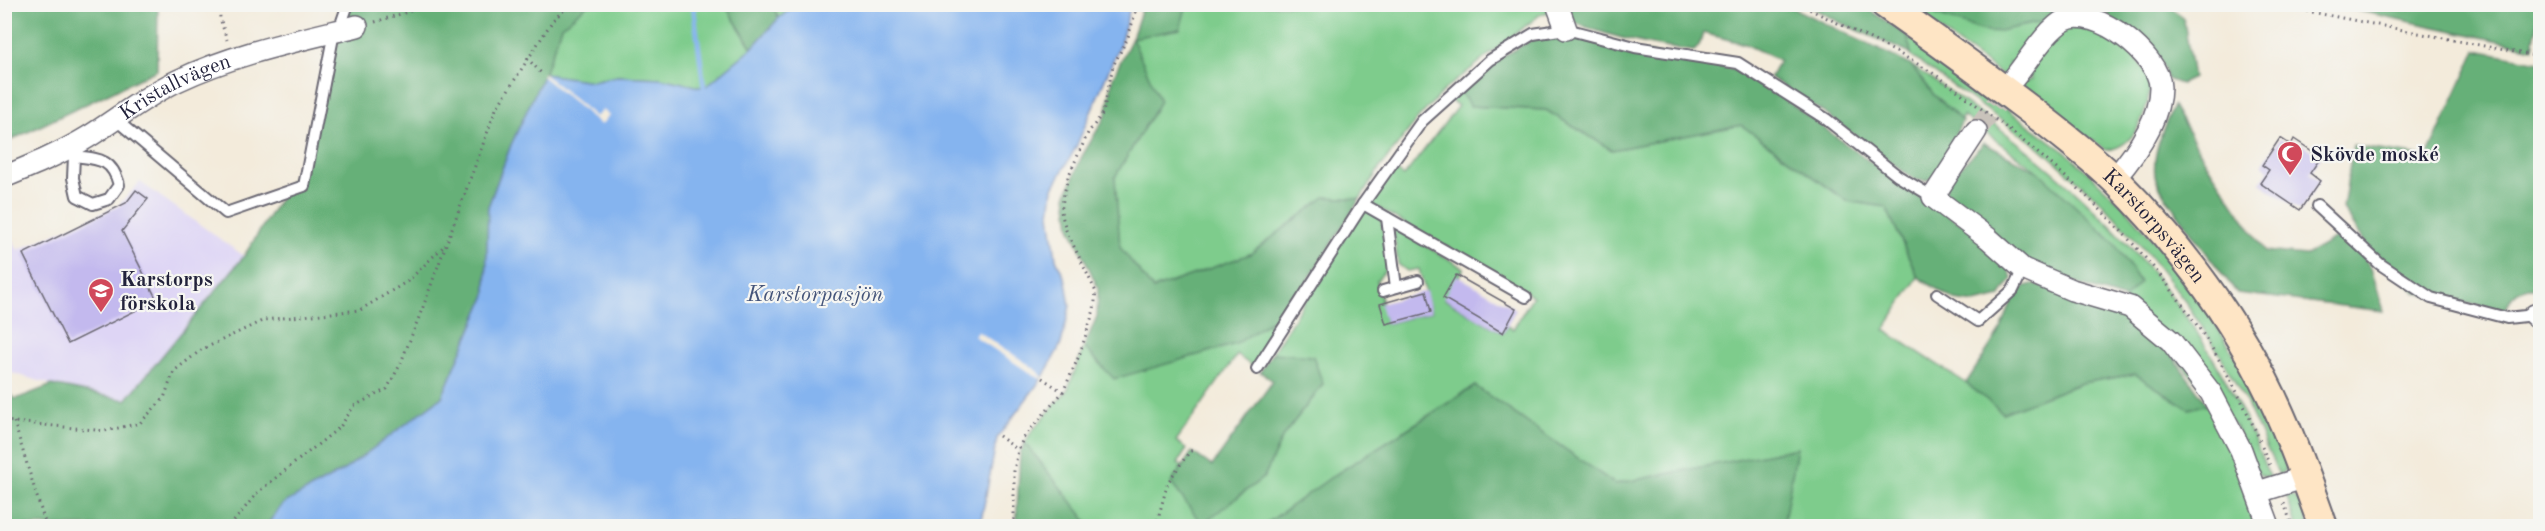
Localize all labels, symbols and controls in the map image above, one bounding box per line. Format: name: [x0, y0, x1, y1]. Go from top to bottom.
street label: Kristallvägen: [116, 51, 234, 125]
mosque icon: Skövde moské: [2275, 139, 2305, 177]
place label: Skövde moské: [2310, 145, 2439, 166]
street label: Karstorpsvägen: [2098, 165, 2209, 287]
place label: Karstorps förskola: [120, 270, 213, 315]
school or university icon: Karstorps förskola: [86, 276, 116, 314]
water label: Karstorpasjön: [746, 284, 884, 306]

